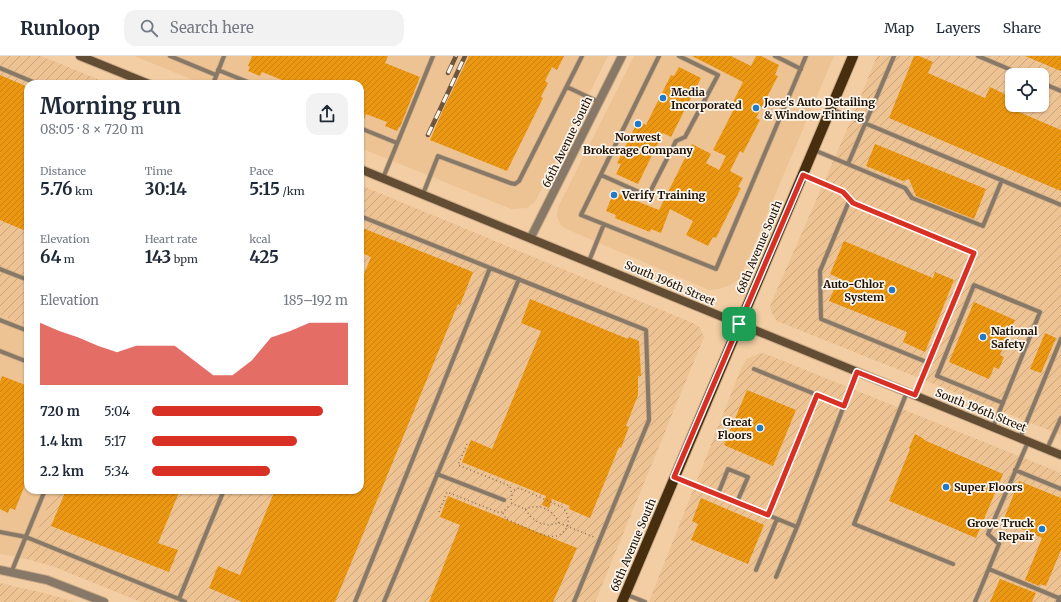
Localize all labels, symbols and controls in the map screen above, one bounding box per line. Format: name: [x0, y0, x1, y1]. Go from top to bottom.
search box: [124, 10, 404, 46]
text: Runloop: [20, 16, 100, 40]
icon: search: [138, 17, 160, 39]
text: Search here: [170, 18, 254, 37]
text: Map: [884, 19, 914, 37]
text: Layers: [936, 19, 981, 37]
text: Share: [1003, 19, 1041, 37]
map controls: [1005, 68, 1049, 112]
button: locate: [1005, 68, 1049, 112]
place label: Media Incorporated: [671, 85, 742, 112]
text: Morning run: [40, 92, 181, 120]
button: share: [306, 93, 348, 135]
street label: 66th Avenue South: [539, 93, 595, 190]
marker: Media Incorporated: [658, 93, 668, 103]
place label: Jose's Auto Detailing & Window Tinting: [763, 95, 875, 122]
marker: Jose's Auto Detailing & Window Tinting: [751, 103, 761, 113]
marker: Norwest Brokerage Company: [633, 119, 643, 129]
text: 08:05 · 8 × 720 m: [40, 121, 144, 138]
place label: Norwest Brokerage Company: [583, 130, 693, 157]
text: Distance: [40, 164, 86, 178]
text: Time: [145, 164, 173, 178]
text: Pace: [249, 164, 273, 178]
text: 5.76: [40, 178, 72, 200]
text: 30:14: [145, 178, 187, 200]
text: 5:15: [249, 178, 280, 200]
text: km: [72, 184, 93, 198]
text: /km: [280, 184, 305, 198]
place label: Verify Training: [621, 188, 706, 202]
marker: Verify Training: [609, 190, 619, 200]
street label: 68th Avenue South: [733, 198, 785, 296]
text: Elevation: [40, 232, 90, 246]
text: Heart rate: [145, 232, 197, 246]
text: kcal: [249, 232, 271, 246]
text: 64: [40, 246, 61, 268]
text: 143: [145, 246, 171, 268]
text: 425: [249, 246, 279, 268]
text: m: [61, 252, 75, 266]
text: bpm: [171, 252, 198, 266]
street label: South 196th Street: [623, 258, 718, 309]
place label: Auto-Chlor System: [822, 277, 884, 304]
marker: Auto-Chlor System: [887, 285, 897, 295]
text: Elevation: [40, 292, 99, 309]
text: 185–192 m: [283, 292, 348, 309]
pin: [722, 307, 756, 341]
icon: arrive: [728, 313, 750, 335]
place label: National Safety: [991, 324, 1038, 351]
marker: National Safety: [978, 332, 988, 342]
street label: South 196th Street: [933, 385, 1029, 435]
text: 720 m: [40, 403, 80, 420]
text: 5:04: [104, 403, 130, 420]
place label: Great Floors: [717, 415, 753, 442]
marker: Great Floors: [755, 423, 765, 433]
text: 1.4 km: [40, 433, 83, 450]
text: 5:17: [104, 433, 126, 450]
text: 2.2 km: [40, 463, 84, 480]
text: 5:34: [104, 463, 129, 480]
place label: Super Floors: [954, 480, 1023, 494]
marker: Super Floors: [941, 482, 951, 492]
street label: 68th Avenue South: [607, 496, 659, 594]
place label: Grove Truck Repair: [967, 516, 1035, 543]
marker: Grove Truck Repair: [1037, 524, 1047, 534]

